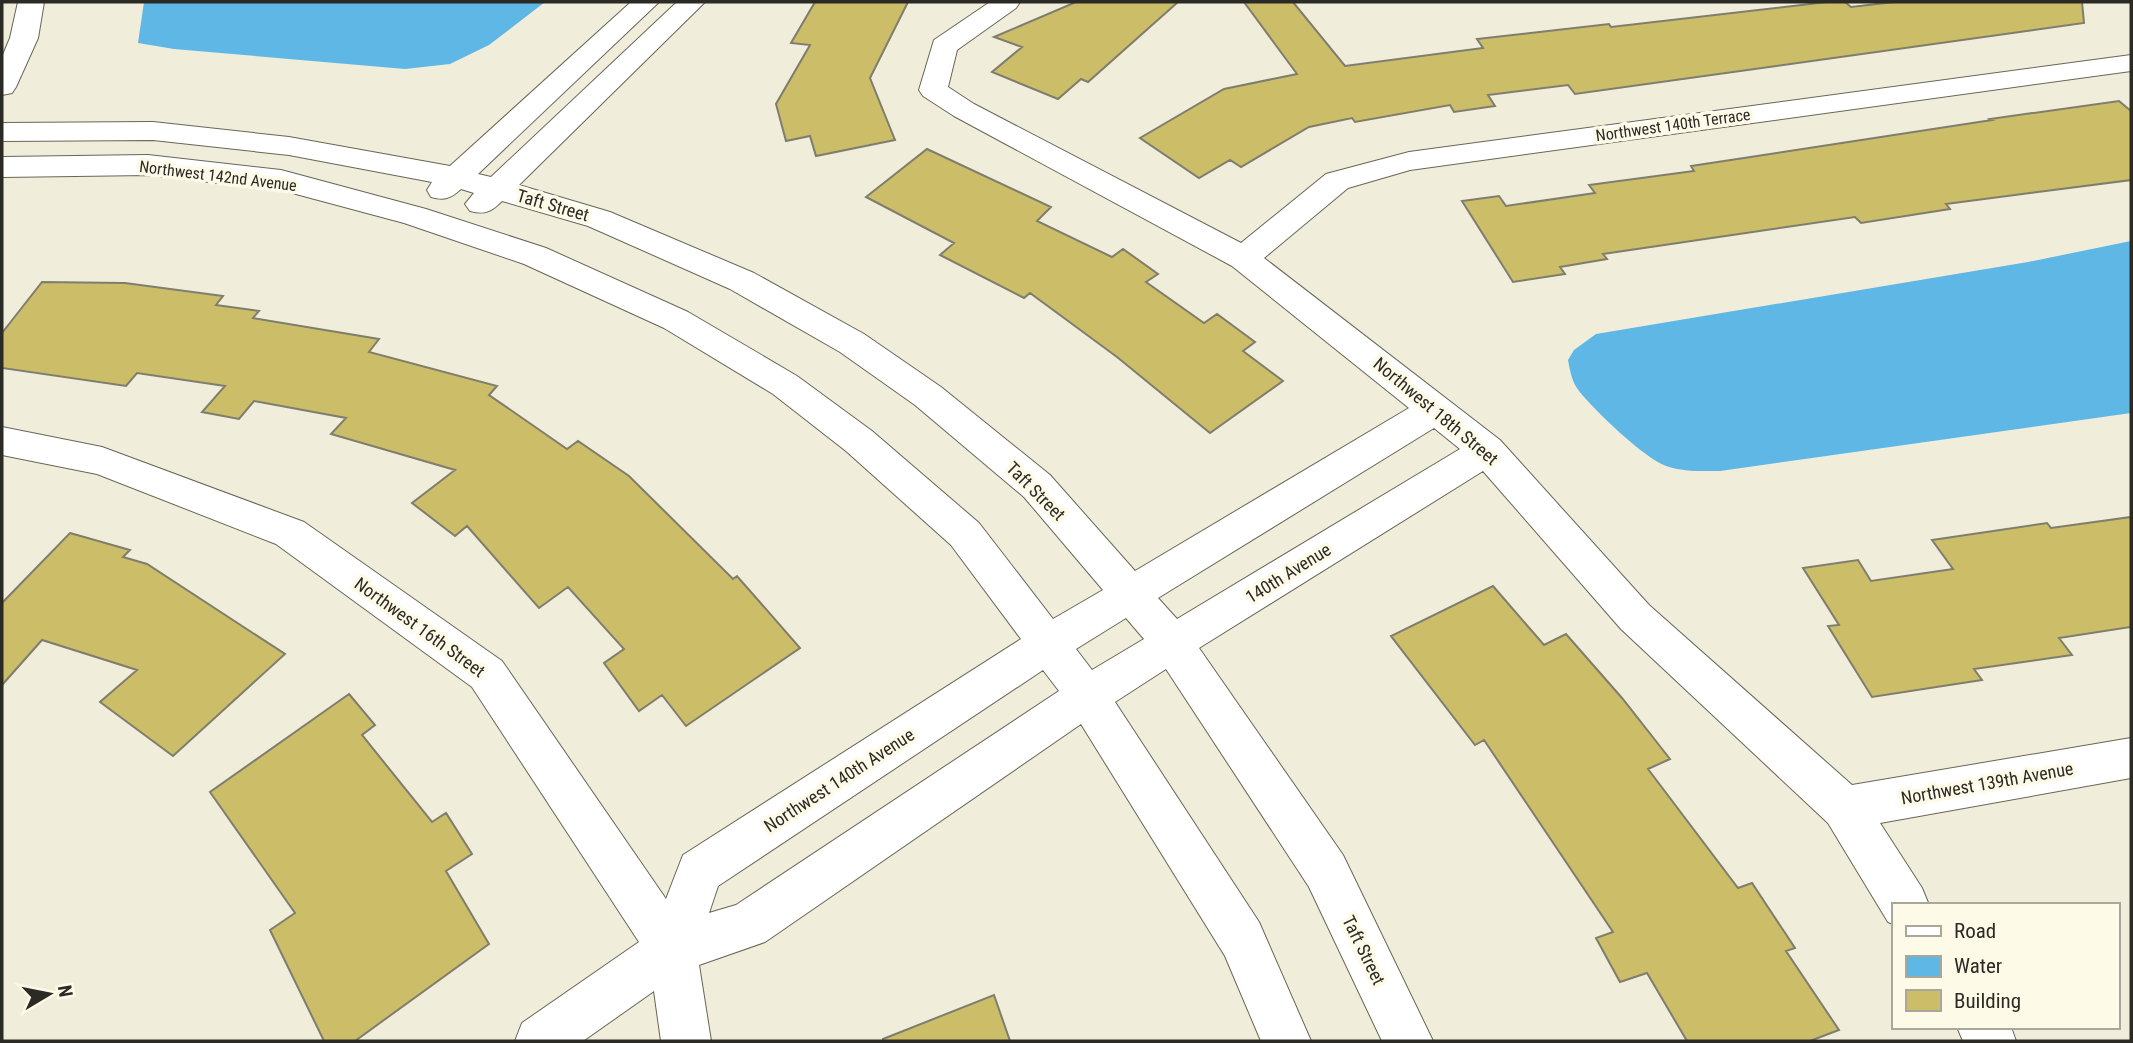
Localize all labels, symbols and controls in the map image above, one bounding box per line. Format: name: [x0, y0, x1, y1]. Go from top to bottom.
street label: Northwest 140th Terrace: [1595, 105, 1751, 145]
street label: Northwest 142nd Avenue: [138, 157, 298, 195]
street label: Taft Street: [514, 185, 592, 225]
street label: Northwest 18th Street: [1369, 353, 1503, 469]
street label: Taft Street: [1002, 457, 1070, 525]
street label: 140th Avenue: [1241, 538, 1335, 608]
street label: Northwest 16th Street: [351, 573, 489, 681]
street label: Northwest 140th Avenue: [760, 724, 918, 836]
street label: Northwest 139th Avenue: [1899, 758, 2075, 808]
legend: [1892, 903, 2119, 1029]
street label: Taft Street: [1338, 912, 1390, 988]
text: Road: [1954, 919, 1996, 943]
text: Water: [1954, 954, 2002, 978]
north arrow: [14, 959, 84, 1029]
text: N: [53, 983, 78, 999]
text: Building: [1954, 989, 2021, 1013]

